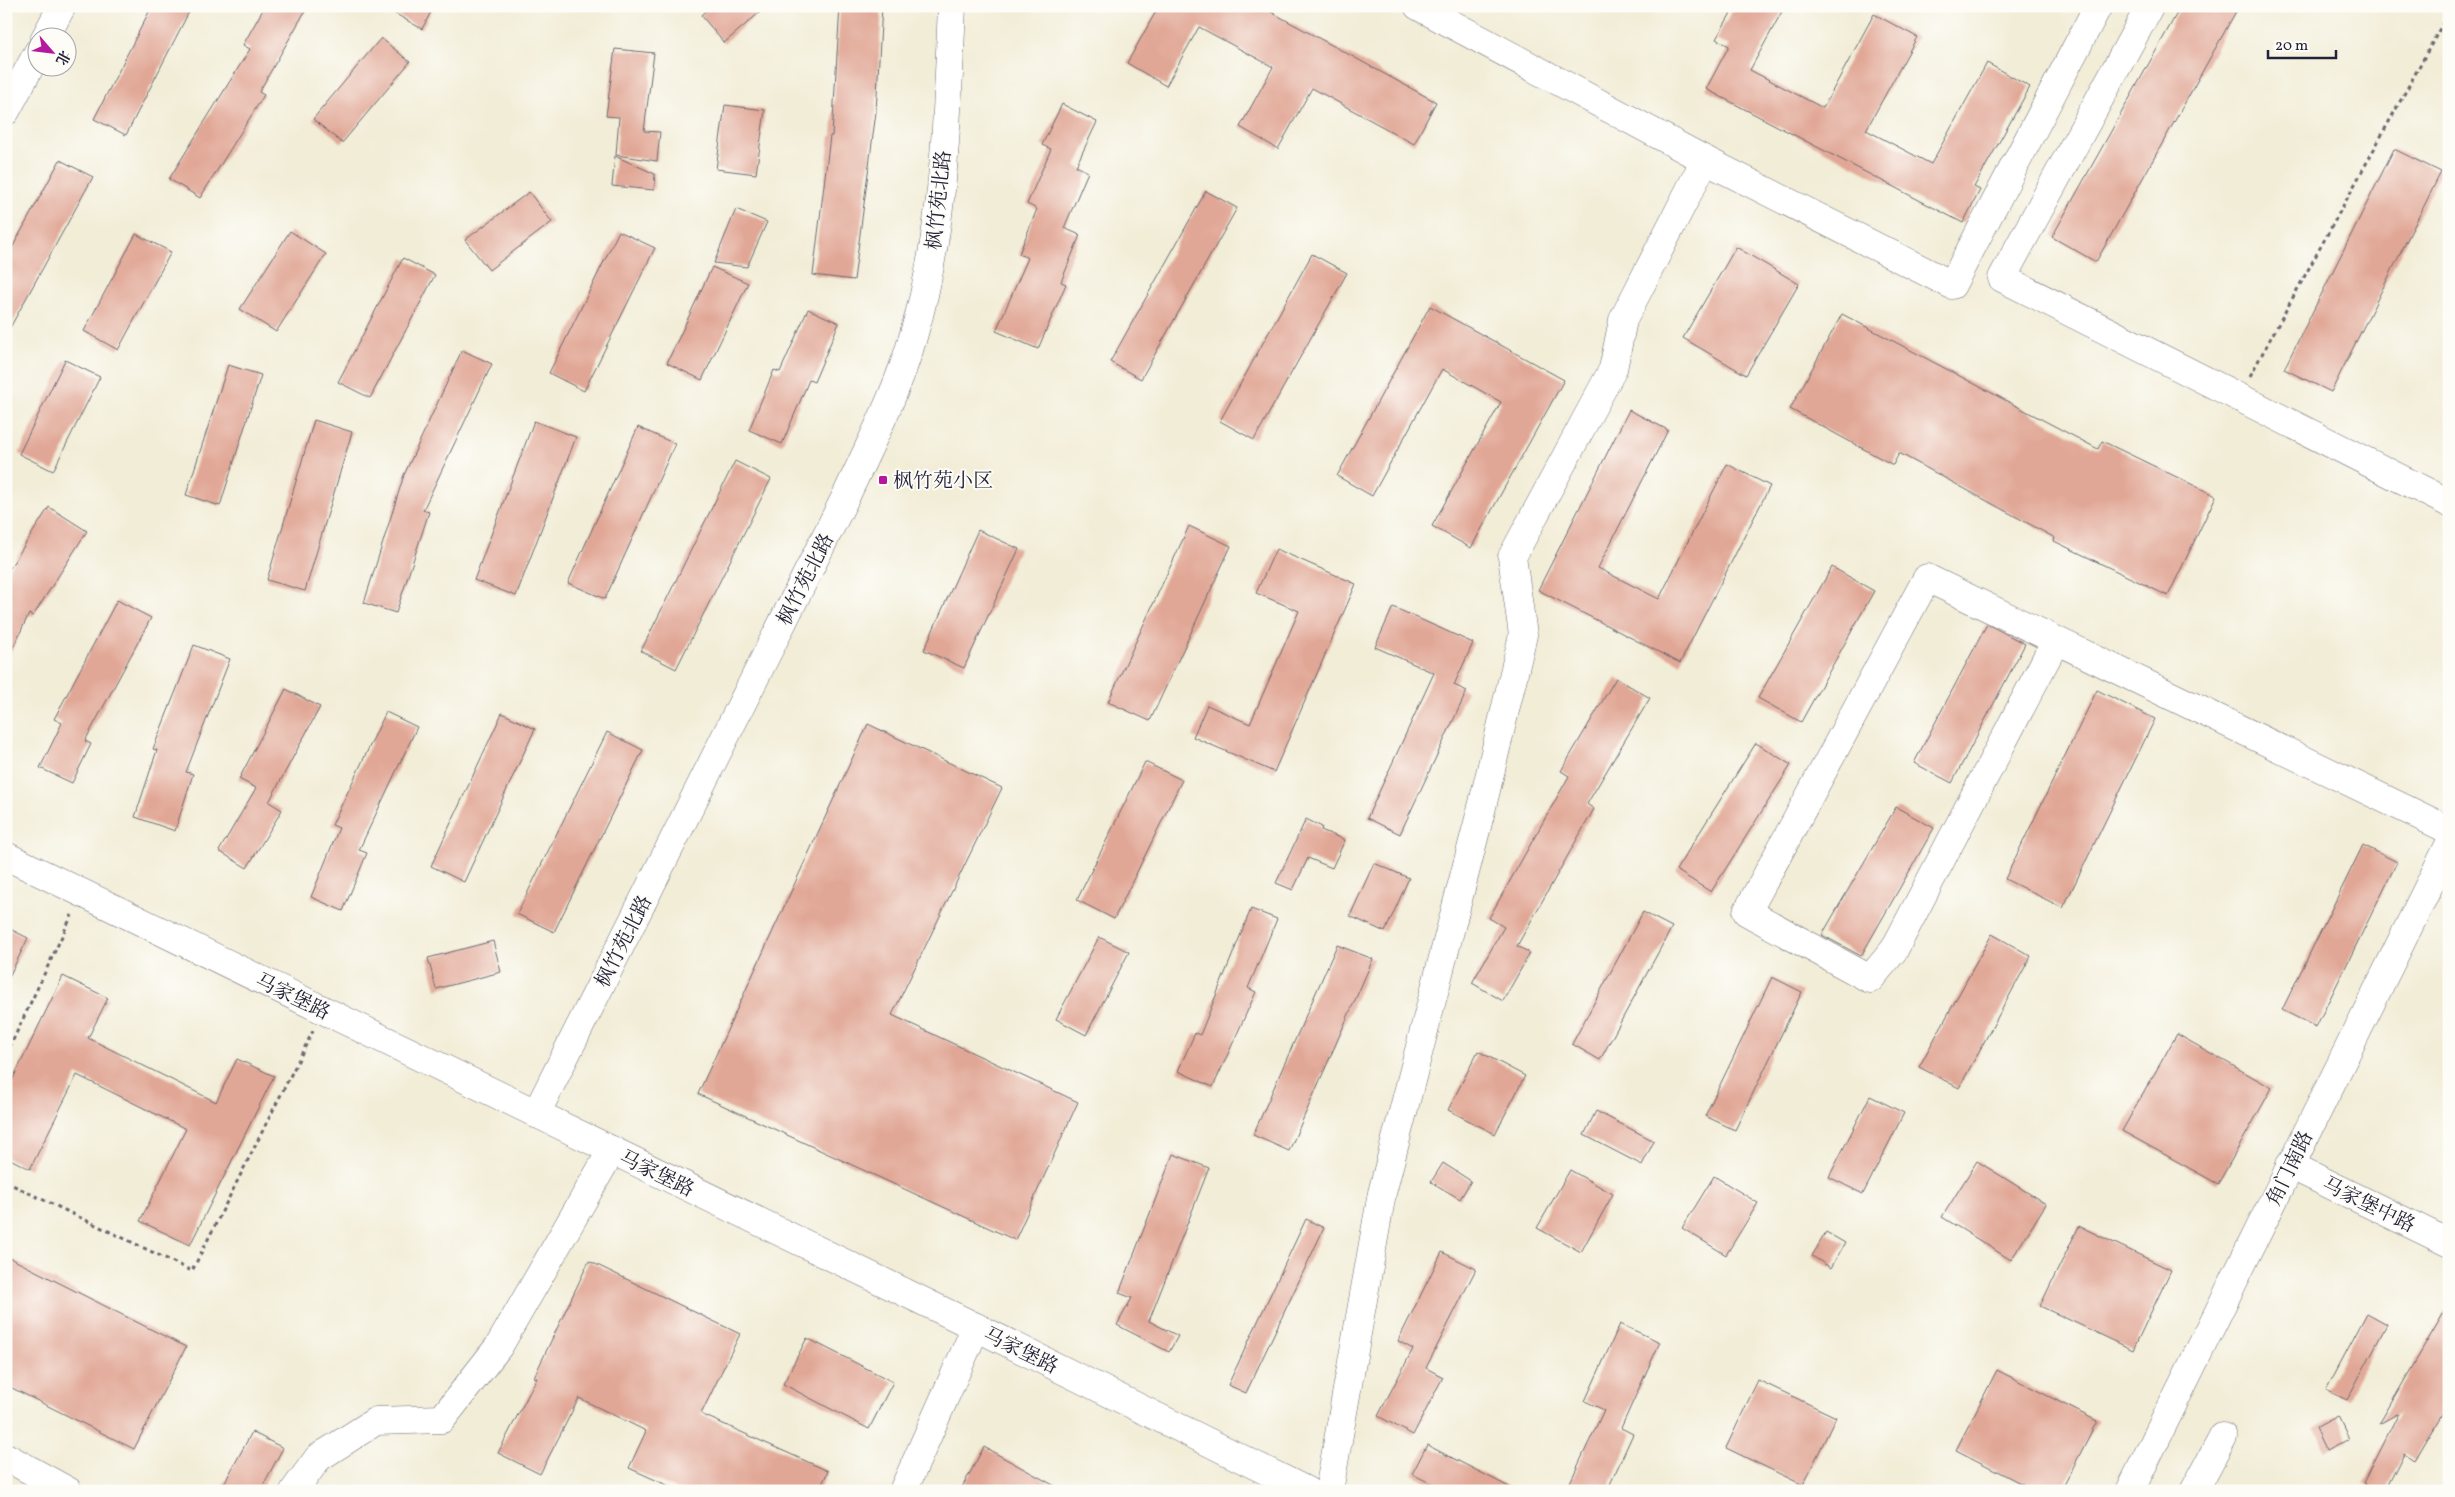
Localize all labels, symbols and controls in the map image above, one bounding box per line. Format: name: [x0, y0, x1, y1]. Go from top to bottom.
north arrow: [28, 28, 78, 78]
scale bar: [2268, 28, 2335, 60]
text: 20 m: [2275, 36, 2308, 57]
text: 北: [50, 47, 74, 68]
street label: 枫竹苑北路: [921, 149, 959, 251]
place label: 枫竹苑小区: [893, 468, 993, 496]
marker: 枫竹苑小区: [877, 474, 889, 486]
street label: 枫竹苑北路: [772, 529, 842, 631]
street label: 枫竹苑北路: [590, 891, 660, 993]
street label: 马家堡路: [250, 968, 334, 1028]
street label: 角门南路: [2261, 1127, 2321, 1211]
street label: 马家堡路: [614, 1145, 698, 1205]
street label: 马家堡中路: [2317, 1171, 2419, 1240]
street label: 马家堡路: [978, 1322, 1062, 1382]

